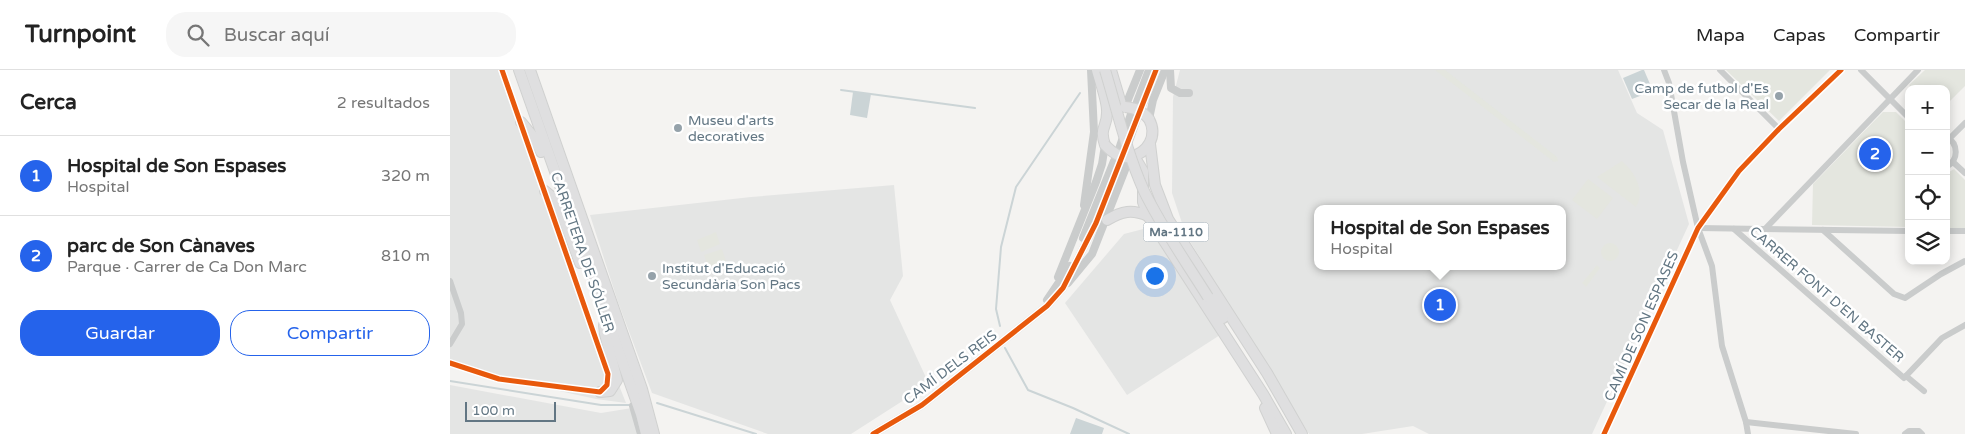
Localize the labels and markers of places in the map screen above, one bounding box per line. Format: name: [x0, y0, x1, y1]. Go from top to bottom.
place label: Camp de futbol d'Es Secar de la Real: [1634, 80, 1769, 113]
marker: Camp de futbol d'Es Secar de la Real: [1773, 90, 1785, 102]
place label: Museu d'arts decoratives: [688, 112, 774, 145]
marker: Museu d'arts decoratives: [672, 122, 684, 134]
pin: 2: [1859, 135, 1891, 173]
place label: Institut d'Educació Secundària Son Pacs: [662, 260, 801, 293]
marker: Institut d'Educació Secundària Son Pacs: [646, 270, 658, 282]
pin: 1: [1424, 286, 1456, 324]

